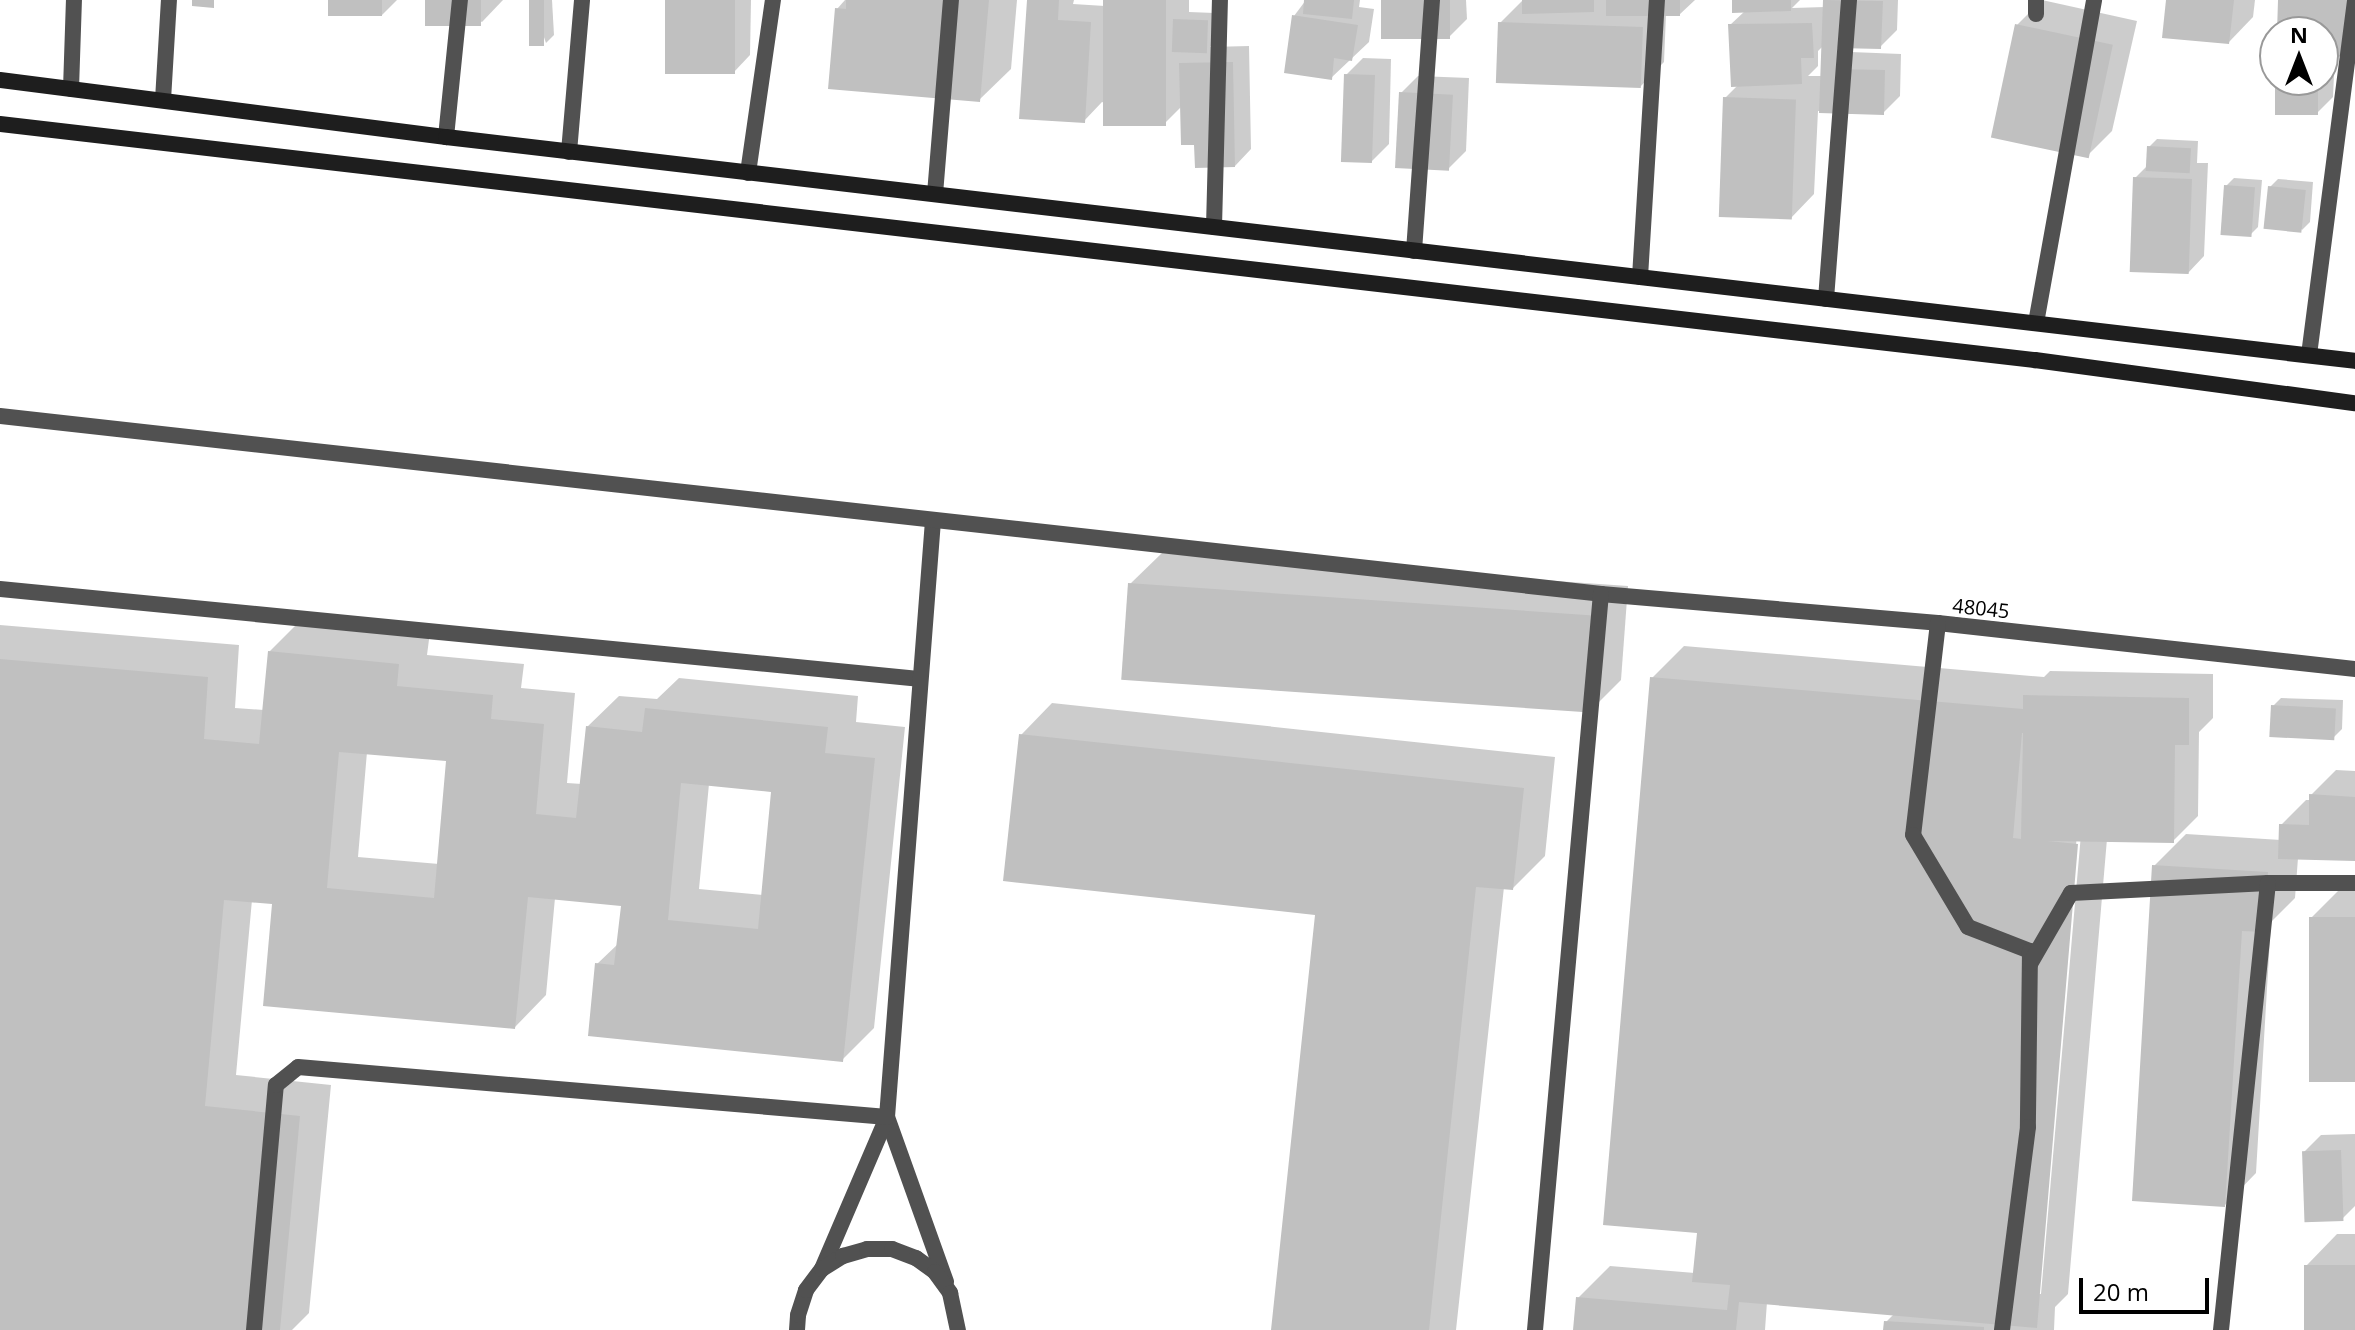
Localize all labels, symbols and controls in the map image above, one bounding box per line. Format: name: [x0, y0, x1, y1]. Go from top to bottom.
north arrow: [2259, 16, 2339, 96]
text: N: [2290, 19, 2308, 49]
street label: 48045: [1951, 593, 2011, 623]
scale bar: [2083, 1262, 2213, 1312]
text: 20 m: [2093, 1275, 2149, 1308]

